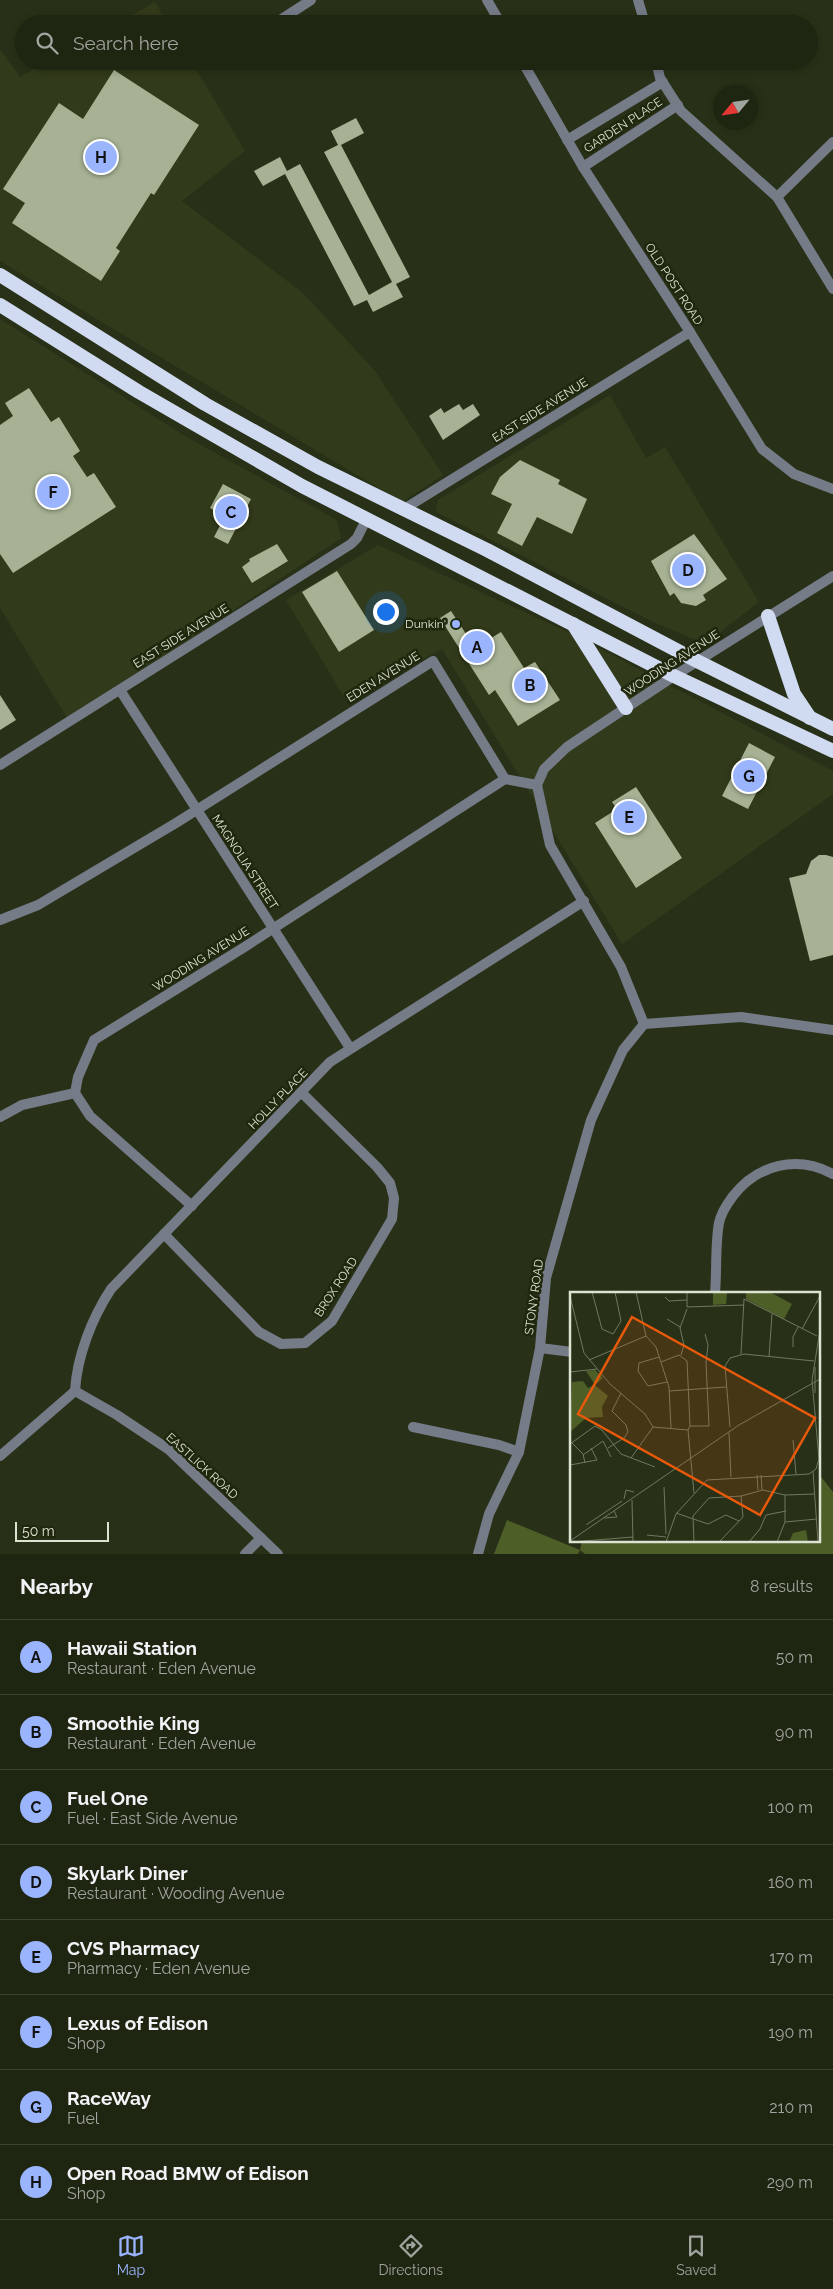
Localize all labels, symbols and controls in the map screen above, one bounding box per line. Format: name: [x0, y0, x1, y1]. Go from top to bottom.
search box: [15, 15, 818, 70]
icon: search: [33, 29, 61, 57]
text: Search here: [73, 32, 179, 54]
north arrow: [713, 85, 758, 130]
street label: GARDEN PLACE: [581, 94, 665, 156]
pin: H: [85, 138, 117, 176]
street label: OLD POST ROAD: [642, 240, 706, 328]
street label: EAST SIDE AVENUE: [490, 375, 590, 445]
pin: F: [37, 473, 69, 511]
pin: C: [215, 493, 247, 531]
pin: D: [672, 551, 704, 589]
your location: [373, 599, 399, 625]
street label: EAST SIDE AVENUE: [131, 601, 231, 671]
place label: Dunkin': [405, 617, 446, 631]
marker: Dunkin': [450, 618, 462, 630]
street label: WOODING AVENUE: [622, 627, 722, 699]
pin: A: [461, 628, 493, 666]
street label: EDEN AVENUE: [344, 649, 422, 705]
pin: B: [514, 666, 546, 704]
pin: G: [733, 757, 765, 795]
pin: E: [613, 798, 645, 836]
street label: MAGNOLIA STREET: [209, 812, 281, 913]
street label: WOODING AVENUE: [150, 924, 252, 994]
street label: HOLLY PLACE: [246, 1066, 310, 1132]
street label: BROX ROAD: [312, 1254, 361, 1319]
street label: STONY ROAD: [522, 1258, 546, 1336]
inset map: [570, 1292, 820, 1542]
street label: EASTLICK ROAD: [163, 1430, 241, 1502]
scale bar: [15, 1519, 109, 1542]
text: 50 m: [22, 1523, 55, 1539]
text: Nearby: [20, 1574, 93, 1599]
text: 8 results: [750, 1577, 813, 1596]
text: Hawaii Station: [67, 1637, 197, 1659]
text: A: [31, 1648, 41, 1667]
text: 50 m: [776, 1648, 813, 1667]
text: Restaurant · Eden Avenue: [67, 1659, 256, 1678]
text: Smoothie King: [67, 1712, 200, 1734]
text: B: [31, 1723, 41, 1742]
text: 90 m: [775, 1723, 813, 1742]
text: Restaurant · Eden Avenue: [67, 1734, 256, 1753]
text: Fuel One: [67, 1787, 148, 1809]
text: C: [31, 1798, 41, 1817]
text: 100 m: [768, 1798, 813, 1817]
text: Fuel · East Side Avenue: [67, 1809, 238, 1828]
text: Skylark Diner: [67, 1862, 188, 1884]
text: D: [30, 1873, 42, 1892]
text: 160 m: [768, 1873, 813, 1892]
text: Restaurant · Wooding Avenue: [67, 1884, 285, 1903]
text: CVS Pharmacy: [67, 1937, 200, 1959]
text: E: [31, 1948, 41, 1967]
text: 170 m: [769, 1948, 813, 1967]
text: Pharmacy · Eden Avenue: [67, 1959, 250, 1978]
text: Lexus of Edison: [67, 2012, 208, 2034]
text: F: [31, 2023, 41, 2042]
text: 190 m: [768, 2023, 813, 2042]
text: Shop: [67, 2034, 105, 2053]
text: RaceWay: [67, 2087, 151, 2109]
text: G: [30, 2098, 42, 2117]
text: 210 m: [769, 2098, 813, 2117]
text: Fuel: [67, 2109, 99, 2128]
text: Open Road BMW of Edison: [67, 2162, 309, 2184]
text: H: [30, 2173, 42, 2192]
text: 290 m: [767, 2173, 813, 2192]
text: Shop: [67, 2184, 105, 2203]
tab: Map: [117, 2232, 145, 2278]
tab: Directions: [378, 2232, 443, 2278]
tab: Saved: [676, 2232, 716, 2278]

